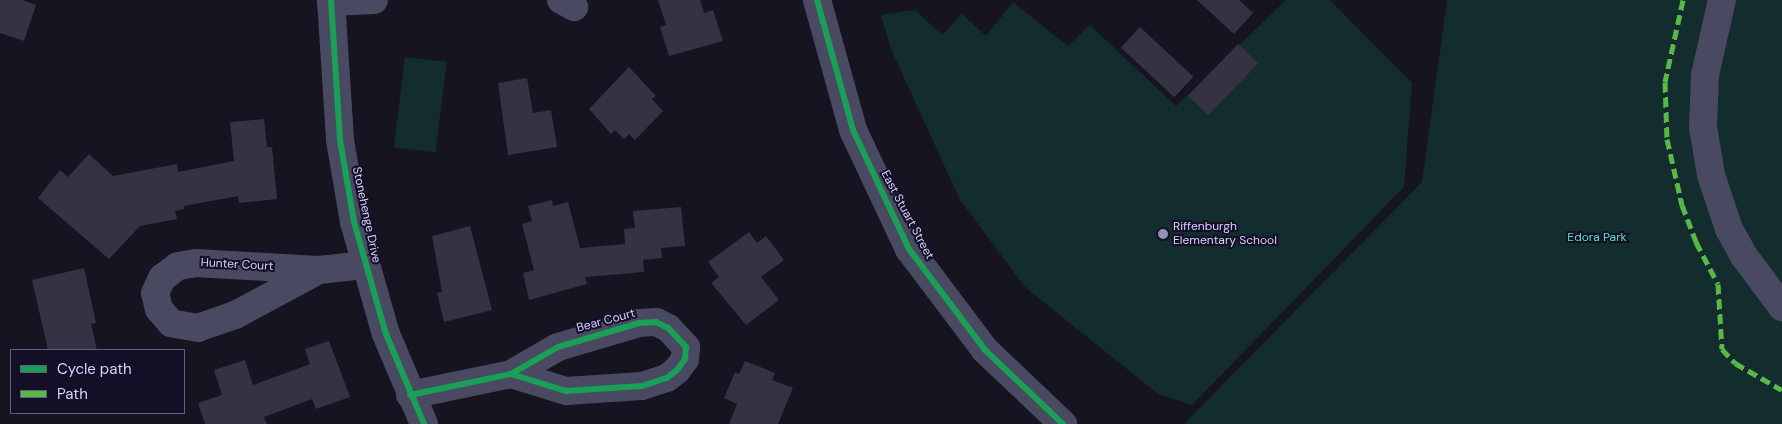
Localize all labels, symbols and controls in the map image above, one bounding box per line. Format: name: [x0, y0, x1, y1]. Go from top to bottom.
street label: Stonehenge Drive: [349, 166, 383, 264]
street label: East Stuart Street: [878, 168, 936, 262]
place label: Riffenburgh Elementary School: [1173, 220, 1277, 248]
marker: Riffenburgh Elementary School: [1157, 228, 1169, 240]
park label: Edora Park: [1567, 231, 1627, 245]
street label: Hunter Court: [200, 256, 274, 274]
street label: Bear Court: [575, 306, 637, 336]
legend: [10, 349, 185, 414]
text: Cycle path: [57, 359, 132, 379]
text: Path: [57, 384, 88, 404]

